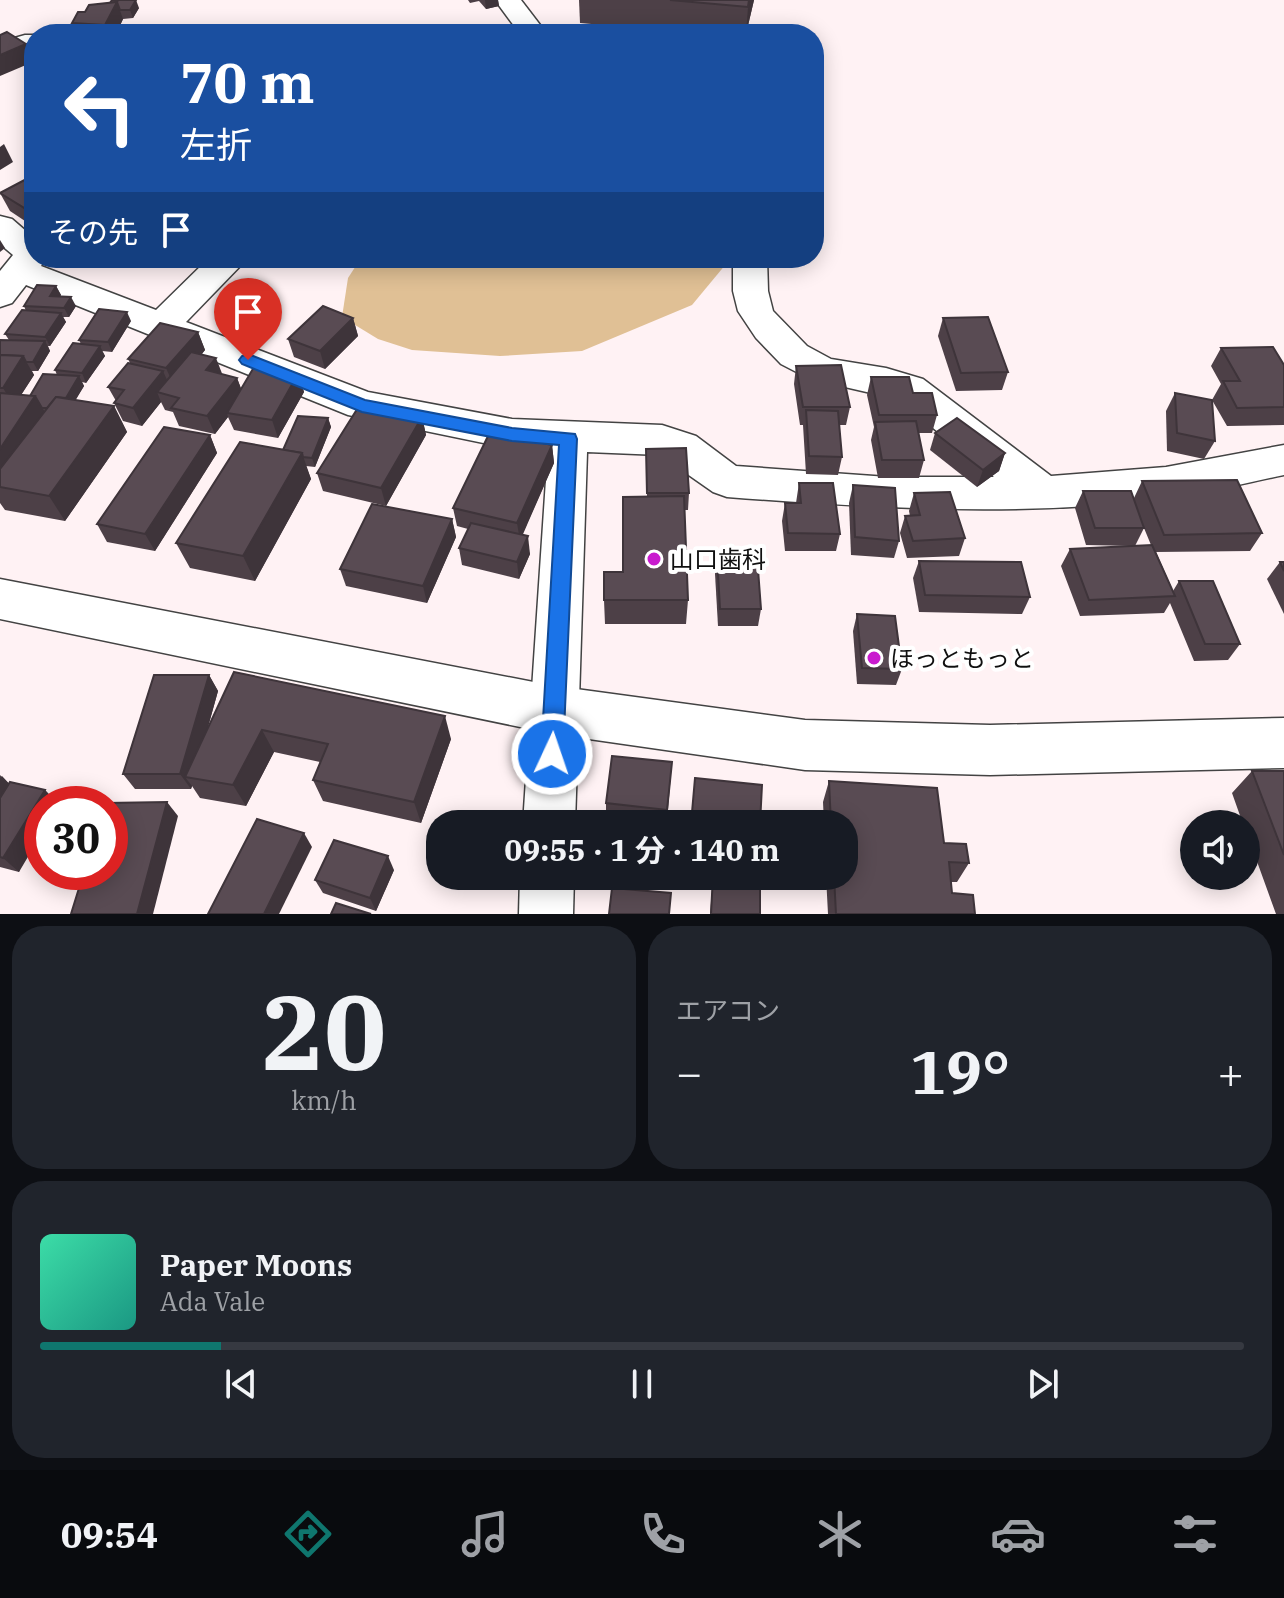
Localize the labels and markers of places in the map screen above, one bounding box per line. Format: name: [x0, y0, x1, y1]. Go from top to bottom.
pin: [214, 278, 282, 360]
place label: 山口歯科: [670, 543, 766, 575]
marker: 山口歯科: [645, 550, 663, 568]
place label: ほっともっと: [890, 642, 1034, 674]
marker: ほっともっと: [865, 649, 883, 667]

